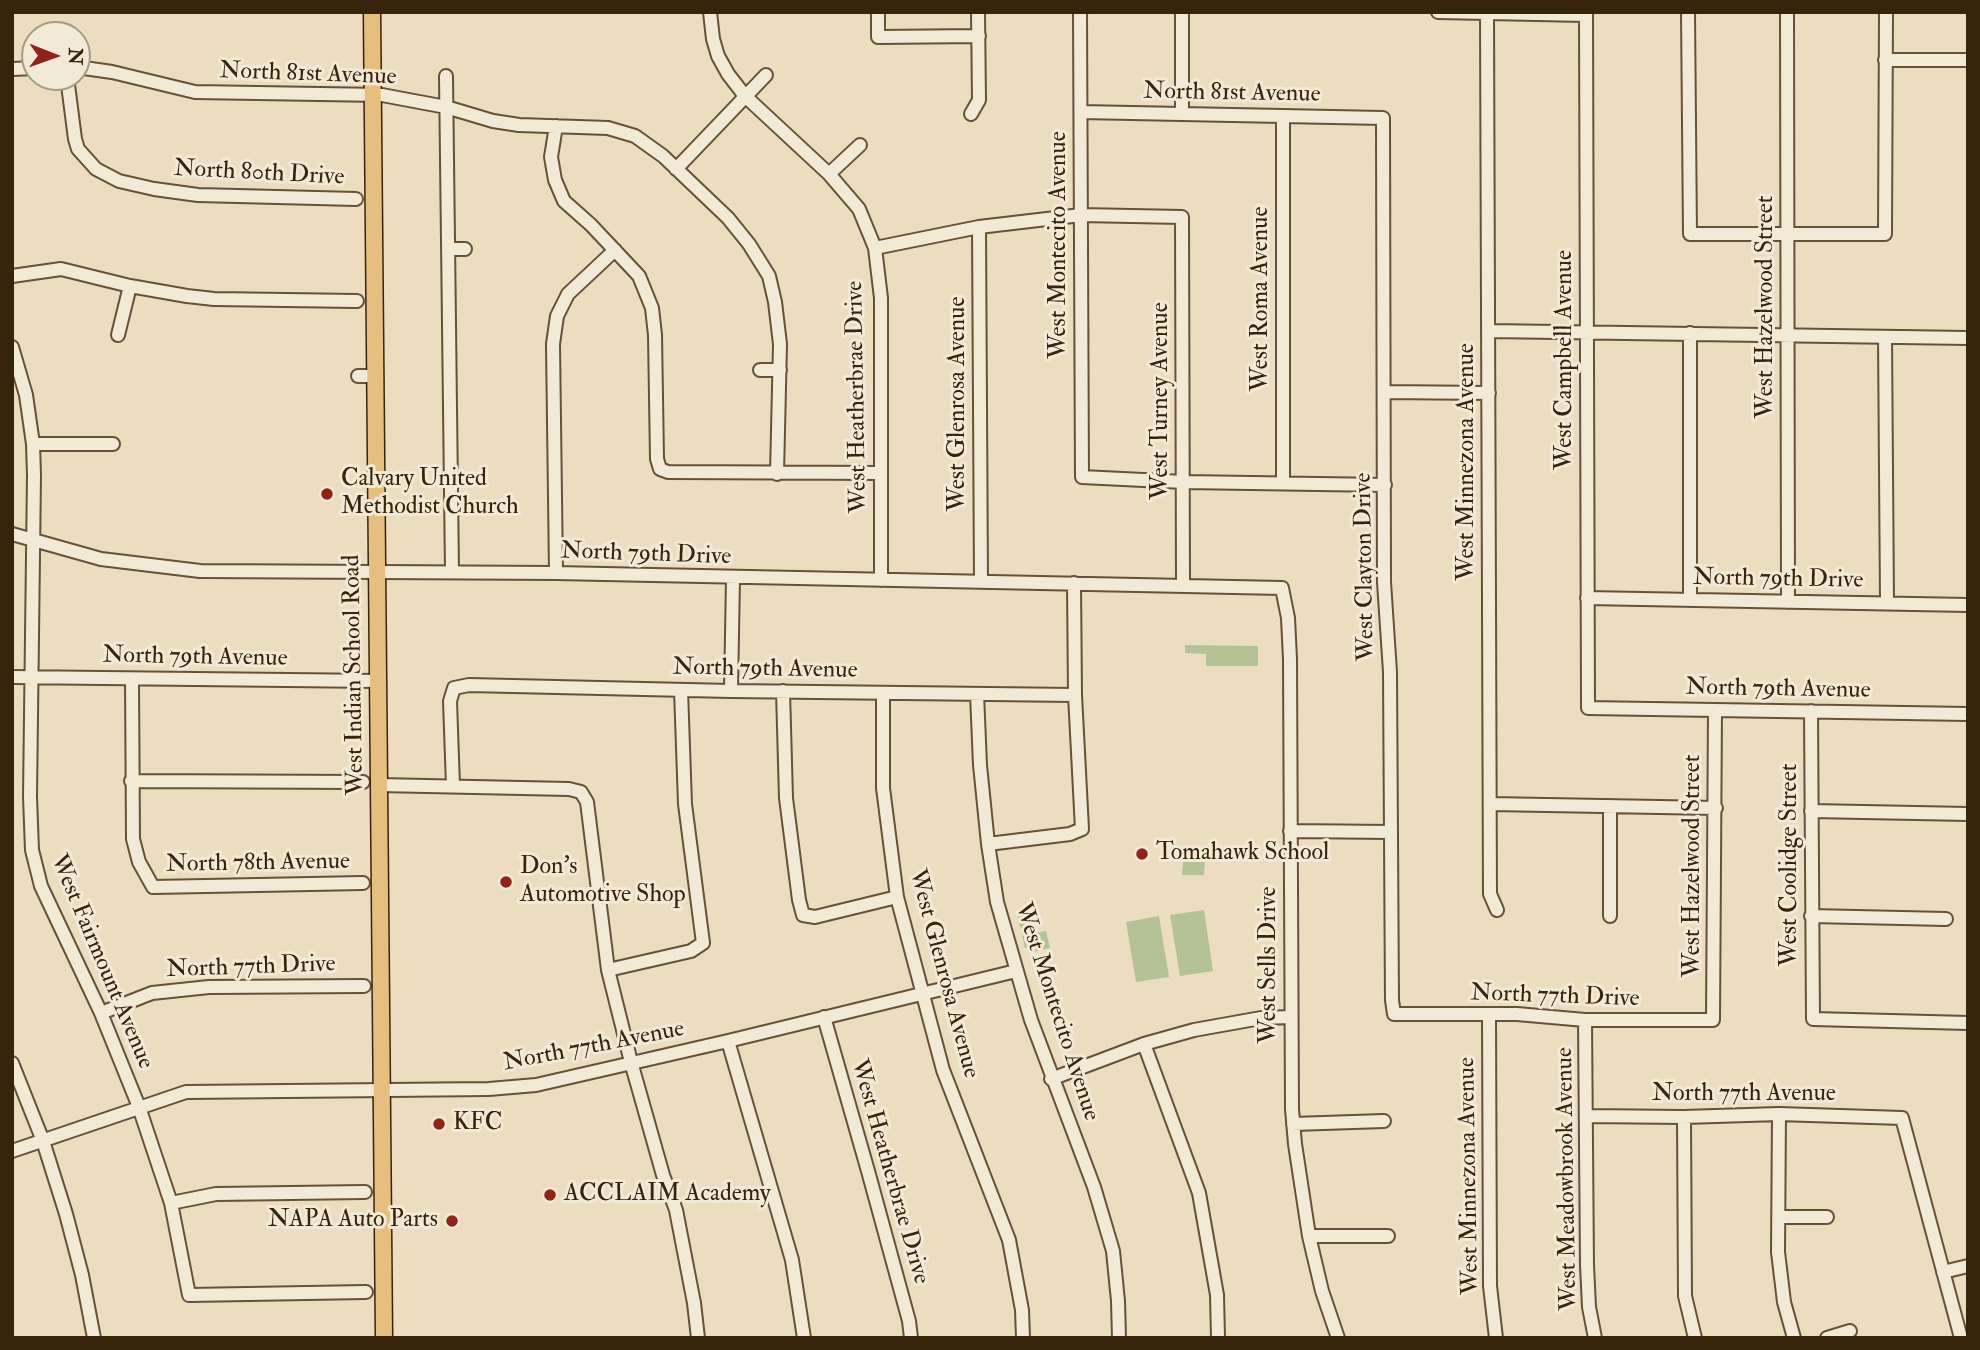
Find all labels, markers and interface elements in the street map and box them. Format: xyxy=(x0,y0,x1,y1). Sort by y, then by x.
north arrow xyxy=(21,21,91,91)
text: N xyxy=(63,48,87,65)
street label: North 81st Avenue xyxy=(219,58,397,92)
street label: North 81st Avenue xyxy=(1143,78,1321,110)
street label: West Montecito Avenue xyxy=(1046,131,1074,359)
street label: North 80th Drive xyxy=(173,155,345,193)
street label: West Hazelwood Street xyxy=(1753,196,1781,418)
street label: West Roma Avenue xyxy=(1248,207,1276,391)
street label: West Campbell Avenue xyxy=(1552,250,1580,470)
street label: West Heatherbrae Drive xyxy=(842,280,874,514)
street label: West Glenrosa Avenue xyxy=(945,296,973,512)
street label: West Turney Avenue xyxy=(1148,302,1176,500)
street label: West Minnezona Avenue xyxy=(1454,343,1482,581)
place label: Calvary United Methodist Church xyxy=(341,466,519,522)
street label: West Clayton Drive xyxy=(1350,472,1382,662)
marker: Calvary United Methodist Church xyxy=(319,486,335,502)
street label: North 79th Drive xyxy=(560,538,732,572)
street label: West Indian School Road xyxy=(339,554,371,796)
street label: North 79th Drive xyxy=(1693,564,1863,596)
street label: North 79th Avenue xyxy=(102,642,288,674)
street label: North 79th Avenue xyxy=(672,654,858,686)
street label: North 79th Avenue xyxy=(1685,674,1871,706)
street label: West Hazelwood Street xyxy=(1680,755,1708,977)
street label: West Coolidge Street xyxy=(1777,764,1805,966)
place label: Tomahawk School xyxy=(1156,840,1329,868)
marker: Tomahawk School xyxy=(1134,846,1150,862)
street label: North 78th Avenue xyxy=(166,848,350,880)
street label: West Fairmount Avenue xyxy=(43,851,159,1073)
place label: Don's Automotive Shop xyxy=(520,854,686,910)
street label: West Glenrosa Avenue xyxy=(901,866,985,1082)
marker: Don's Automotive Shop xyxy=(498,874,514,890)
street label: West Sells Drive xyxy=(1256,886,1284,1044)
street label: West Montecito Avenue xyxy=(1007,899,1105,1125)
street label: North 77th Drive xyxy=(166,951,336,985)
street label: North 77th Drive xyxy=(1470,980,1640,1014)
street label: North 77th Avenue xyxy=(501,1015,687,1079)
street label: West Meadowbrook Avenue xyxy=(1551,1047,1585,1311)
street label: West Heatherbrae Drive xyxy=(843,1056,935,1288)
street label: West Minnezona Avenue xyxy=(1454,1057,1486,1295)
street label: North 77th Avenue xyxy=(1652,1081,1836,1109)
place label: KFC xyxy=(453,1110,502,1138)
marker: KFC xyxy=(431,1116,447,1132)
place label: ACCLAIM Academy xyxy=(564,1181,771,1209)
marker: ACCLAIM Academy xyxy=(542,1187,558,1203)
place label: NAPA Auto Parts xyxy=(268,1207,438,1235)
marker: NAPA Auto Parts xyxy=(444,1213,460,1229)

